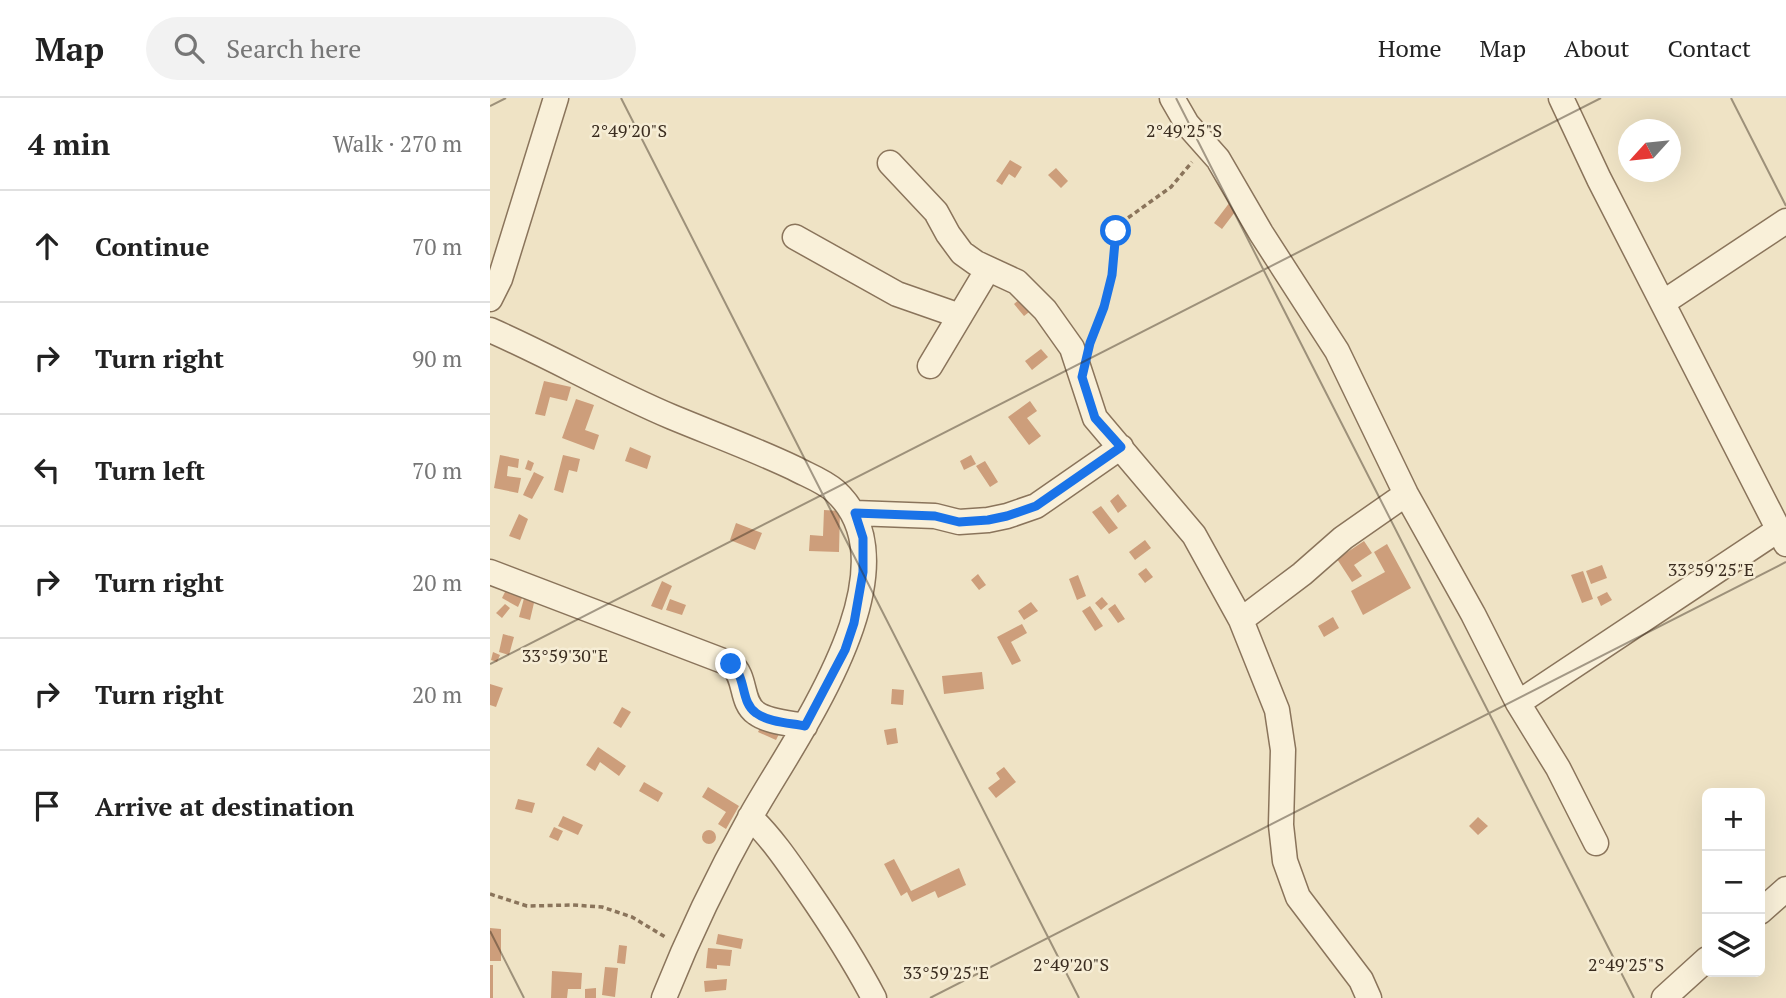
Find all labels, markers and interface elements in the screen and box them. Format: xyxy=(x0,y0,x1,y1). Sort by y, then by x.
search box xyxy=(146,17,636,80)
text: Map xyxy=(35,27,104,70)
icon: search xyxy=(170,29,208,67)
text: Search here xyxy=(226,31,361,65)
text: Home xyxy=(1378,32,1442,64)
text: Map xyxy=(1480,32,1526,64)
text: About xyxy=(1564,32,1630,64)
text: Contact xyxy=(1668,32,1751,64)
text: 2°49'20"S xyxy=(591,118,667,142)
text: 2°49'25"S xyxy=(1146,118,1222,142)
north arrow xyxy=(1618,119,1681,182)
text: 4 min xyxy=(28,124,110,164)
text: Walk · 270 m xyxy=(333,128,462,159)
route start xyxy=(1100,215,1131,246)
icon: ahead xyxy=(28,227,66,265)
text: Continue xyxy=(95,229,209,263)
text: 70 m xyxy=(412,231,462,262)
icon: right xyxy=(28,339,66,377)
text: Turn right xyxy=(95,341,224,375)
text: 90 m xyxy=(412,343,462,374)
icon: left xyxy=(28,451,66,489)
text: Turn left xyxy=(95,453,205,487)
text: 70 m xyxy=(412,455,462,486)
text: 33°59'25"E xyxy=(1668,557,1754,581)
icon: right xyxy=(28,563,66,601)
text: Turn right xyxy=(95,565,224,599)
text: 20 m xyxy=(412,567,462,598)
text: 33°59'30"E xyxy=(522,643,608,667)
route end xyxy=(715,648,746,679)
icon: right xyxy=(28,675,66,713)
text: Turn right xyxy=(95,677,224,711)
text: 20 m xyxy=(412,679,462,710)
icon: arrive xyxy=(28,787,66,825)
map controls xyxy=(1702,788,1765,977)
button: + xyxy=(1702,788,1765,851)
text: Arrive at destination xyxy=(95,789,354,823)
button: − xyxy=(1702,851,1765,914)
button: layers xyxy=(1702,914,1765,977)
text: 2°49'20"S xyxy=(1033,952,1109,976)
text: 2°49'25"S xyxy=(1588,952,1664,976)
text: 33°59'25"E xyxy=(903,960,989,984)

